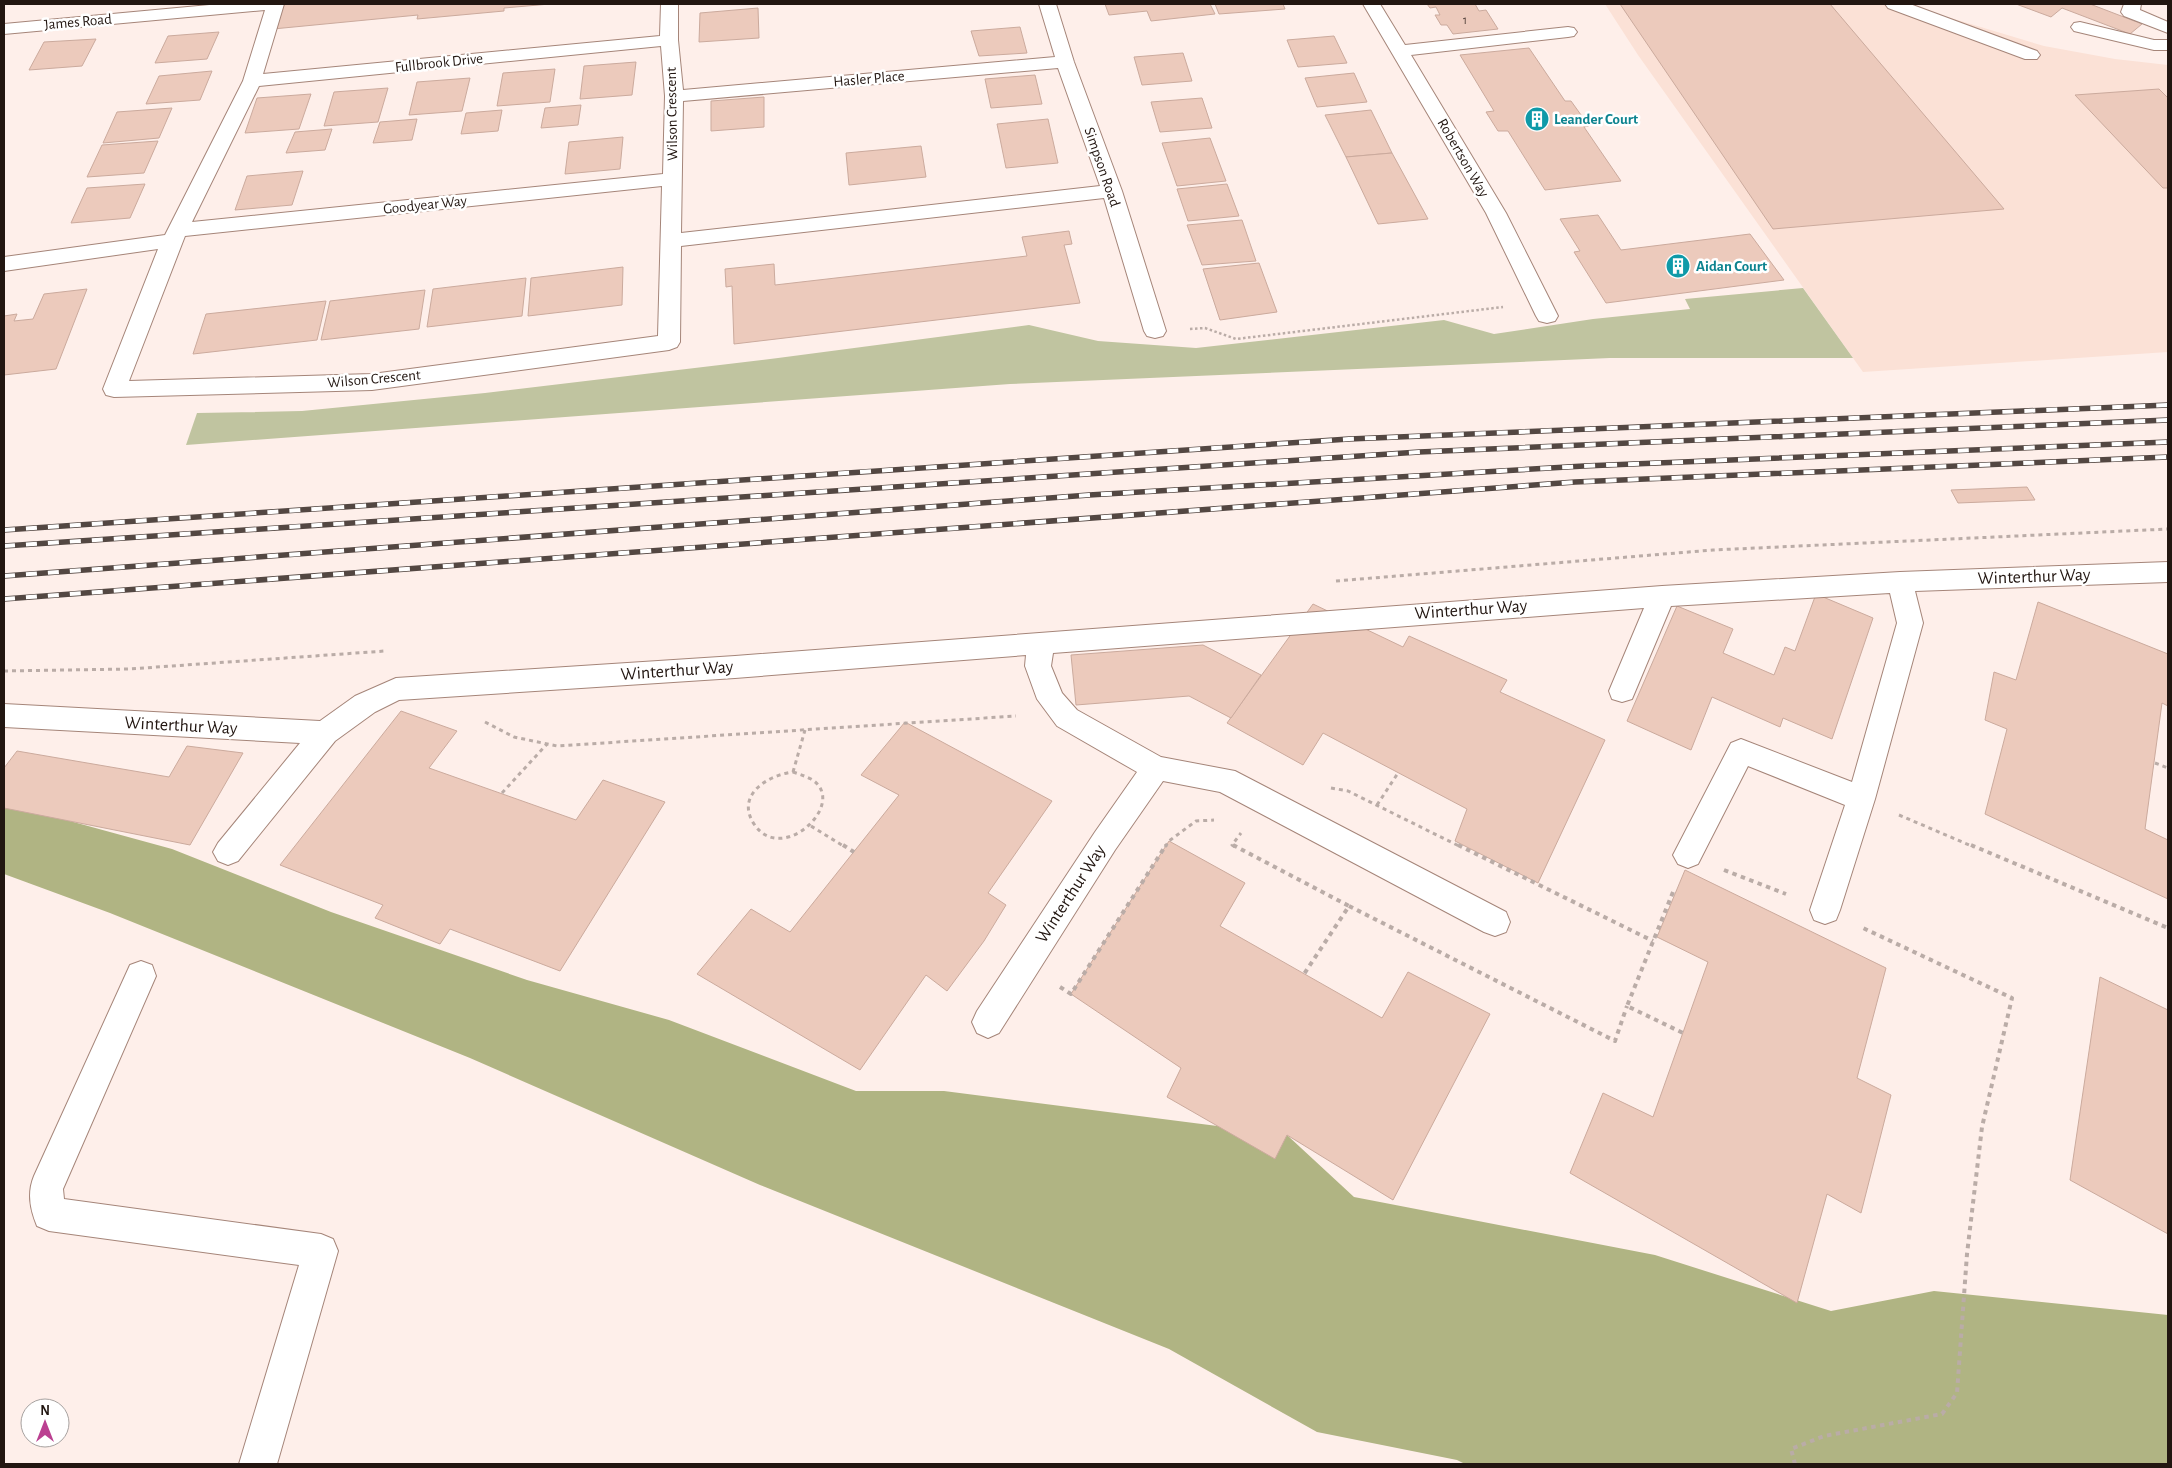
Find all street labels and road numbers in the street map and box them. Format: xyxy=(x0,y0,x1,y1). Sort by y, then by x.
street label: James Road xyxy=(44,12,113,32)
street label: Fullbrook Drive xyxy=(394,51,484,75)
street label: Wilson Crescent xyxy=(664,67,680,161)
street label: Hasler Place xyxy=(833,68,905,90)
street label: Robertson Way xyxy=(1434,116,1492,200)
street label: Simpson Road xyxy=(1081,125,1123,209)
street label: Goodyear Way xyxy=(382,193,468,217)
street label: Wilson Crescent xyxy=(327,367,422,391)
street label: Winterthur Way xyxy=(1977,566,2091,588)
street label: Winterthur Way xyxy=(1414,597,1528,623)
street label: Winterthur Way xyxy=(620,658,734,684)
street label: Winterthur Way xyxy=(124,714,238,738)
street label: Winterthur Way xyxy=(1033,841,1110,946)

